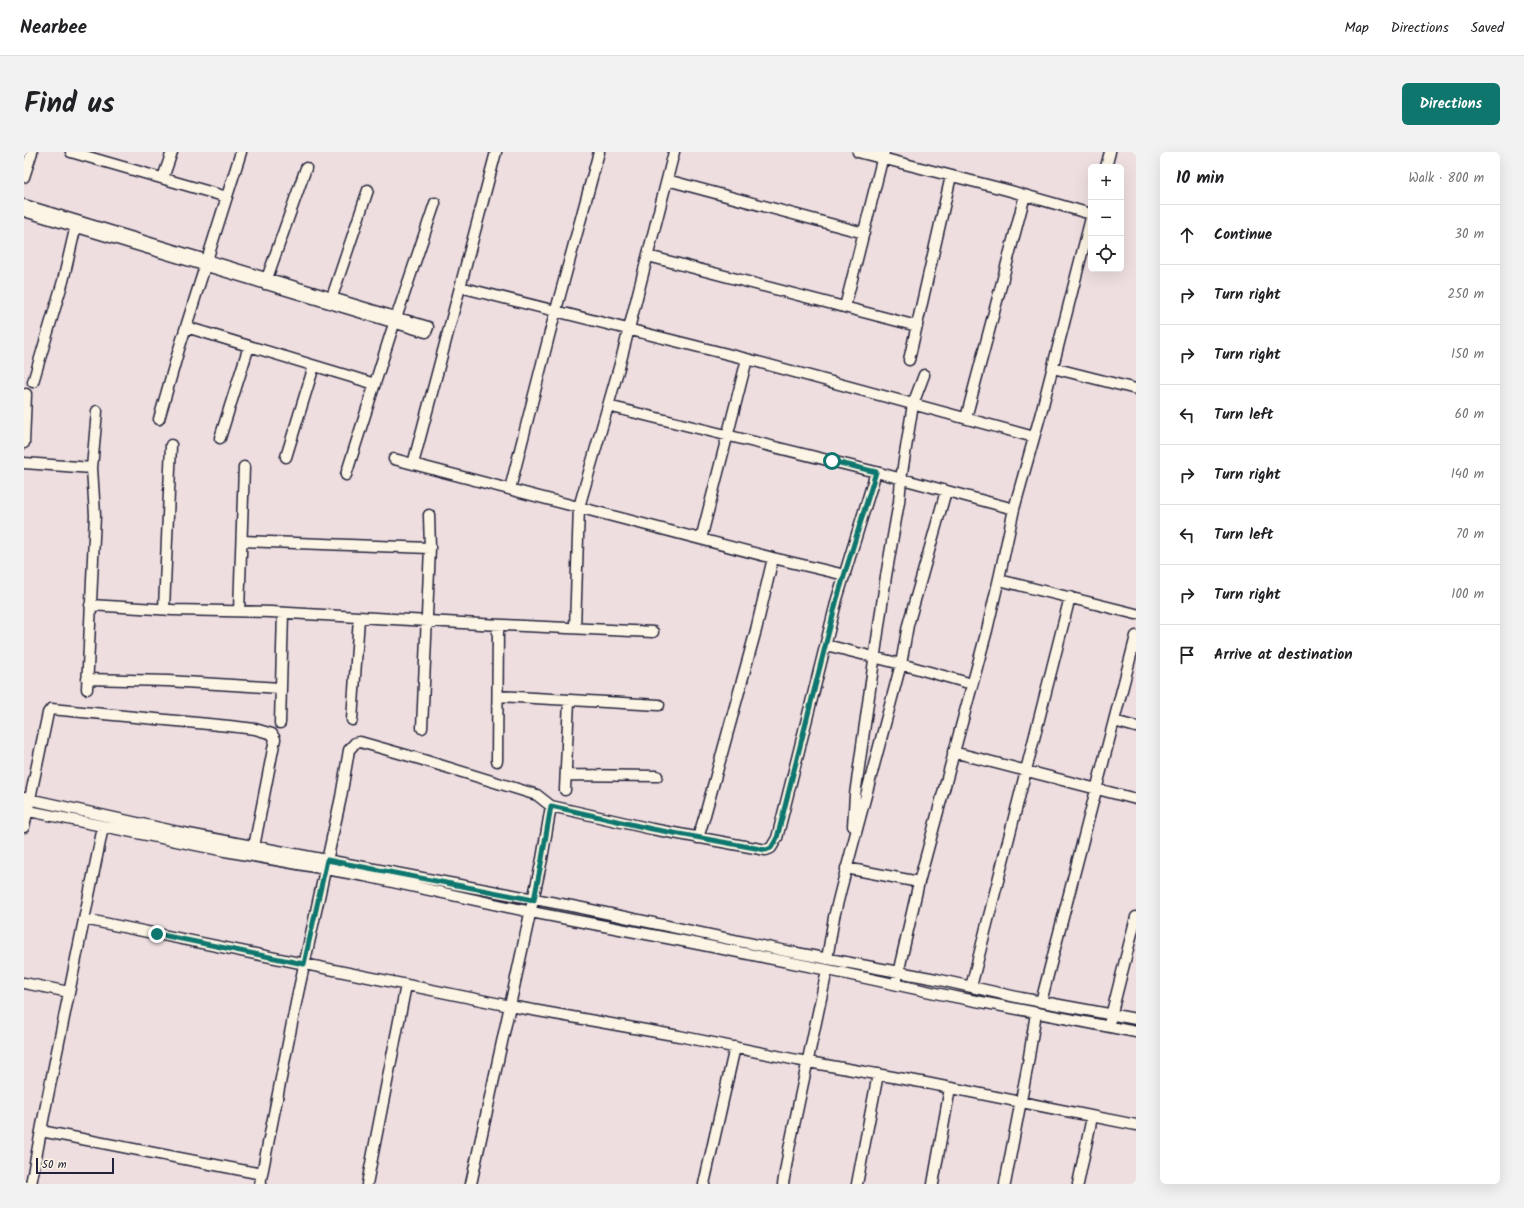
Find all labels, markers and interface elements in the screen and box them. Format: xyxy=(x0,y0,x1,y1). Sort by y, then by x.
text: Nearbee xyxy=(20,13,87,43)
text: Map xyxy=(1344,17,1369,39)
text: Directions xyxy=(1391,17,1449,39)
text: Saved xyxy=(1471,17,1504,39)
text: Find us xyxy=(24,82,115,127)
button: Directions xyxy=(1402,83,1500,125)
map controls xyxy=(1088,164,1124,272)
button: + xyxy=(1088,164,1124,200)
text: 10 min xyxy=(1176,165,1224,192)
text: Walk · 800 m xyxy=(1409,168,1484,189)
button: − xyxy=(1088,200,1124,236)
text: Continue xyxy=(1214,223,1272,247)
icon: ahead xyxy=(1176,224,1198,246)
text: 30 m xyxy=(1455,224,1484,245)
button: locate xyxy=(1088,236,1124,272)
text: Turn right xyxy=(1214,283,1281,307)
icon: right xyxy=(1176,284,1198,306)
text: 250 m xyxy=(1447,284,1484,305)
text: Turn right xyxy=(1214,343,1281,367)
icon: right xyxy=(1176,344,1198,366)
text: 150 m xyxy=(1451,344,1484,365)
text: Turn left xyxy=(1214,403,1274,427)
icon: left xyxy=(1176,404,1198,426)
text: 60 m xyxy=(1455,404,1484,425)
route start xyxy=(823,452,841,470)
text: Turn right xyxy=(1214,463,1281,487)
icon: right xyxy=(1176,464,1198,486)
text: 140 m xyxy=(1451,464,1484,485)
text: Turn left xyxy=(1214,523,1274,547)
icon: left xyxy=(1176,524,1198,546)
text: 70 m xyxy=(1456,524,1484,545)
text: Turn right xyxy=(1214,583,1281,607)
icon: right xyxy=(1176,584,1198,606)
text: 100 m xyxy=(1451,584,1484,605)
text: Arrive at destination xyxy=(1214,643,1353,667)
icon: arrive xyxy=(1176,644,1198,666)
route end xyxy=(148,925,166,943)
scale bar xyxy=(36,1156,114,1175)
text: 50 m xyxy=(42,1156,67,1174)

